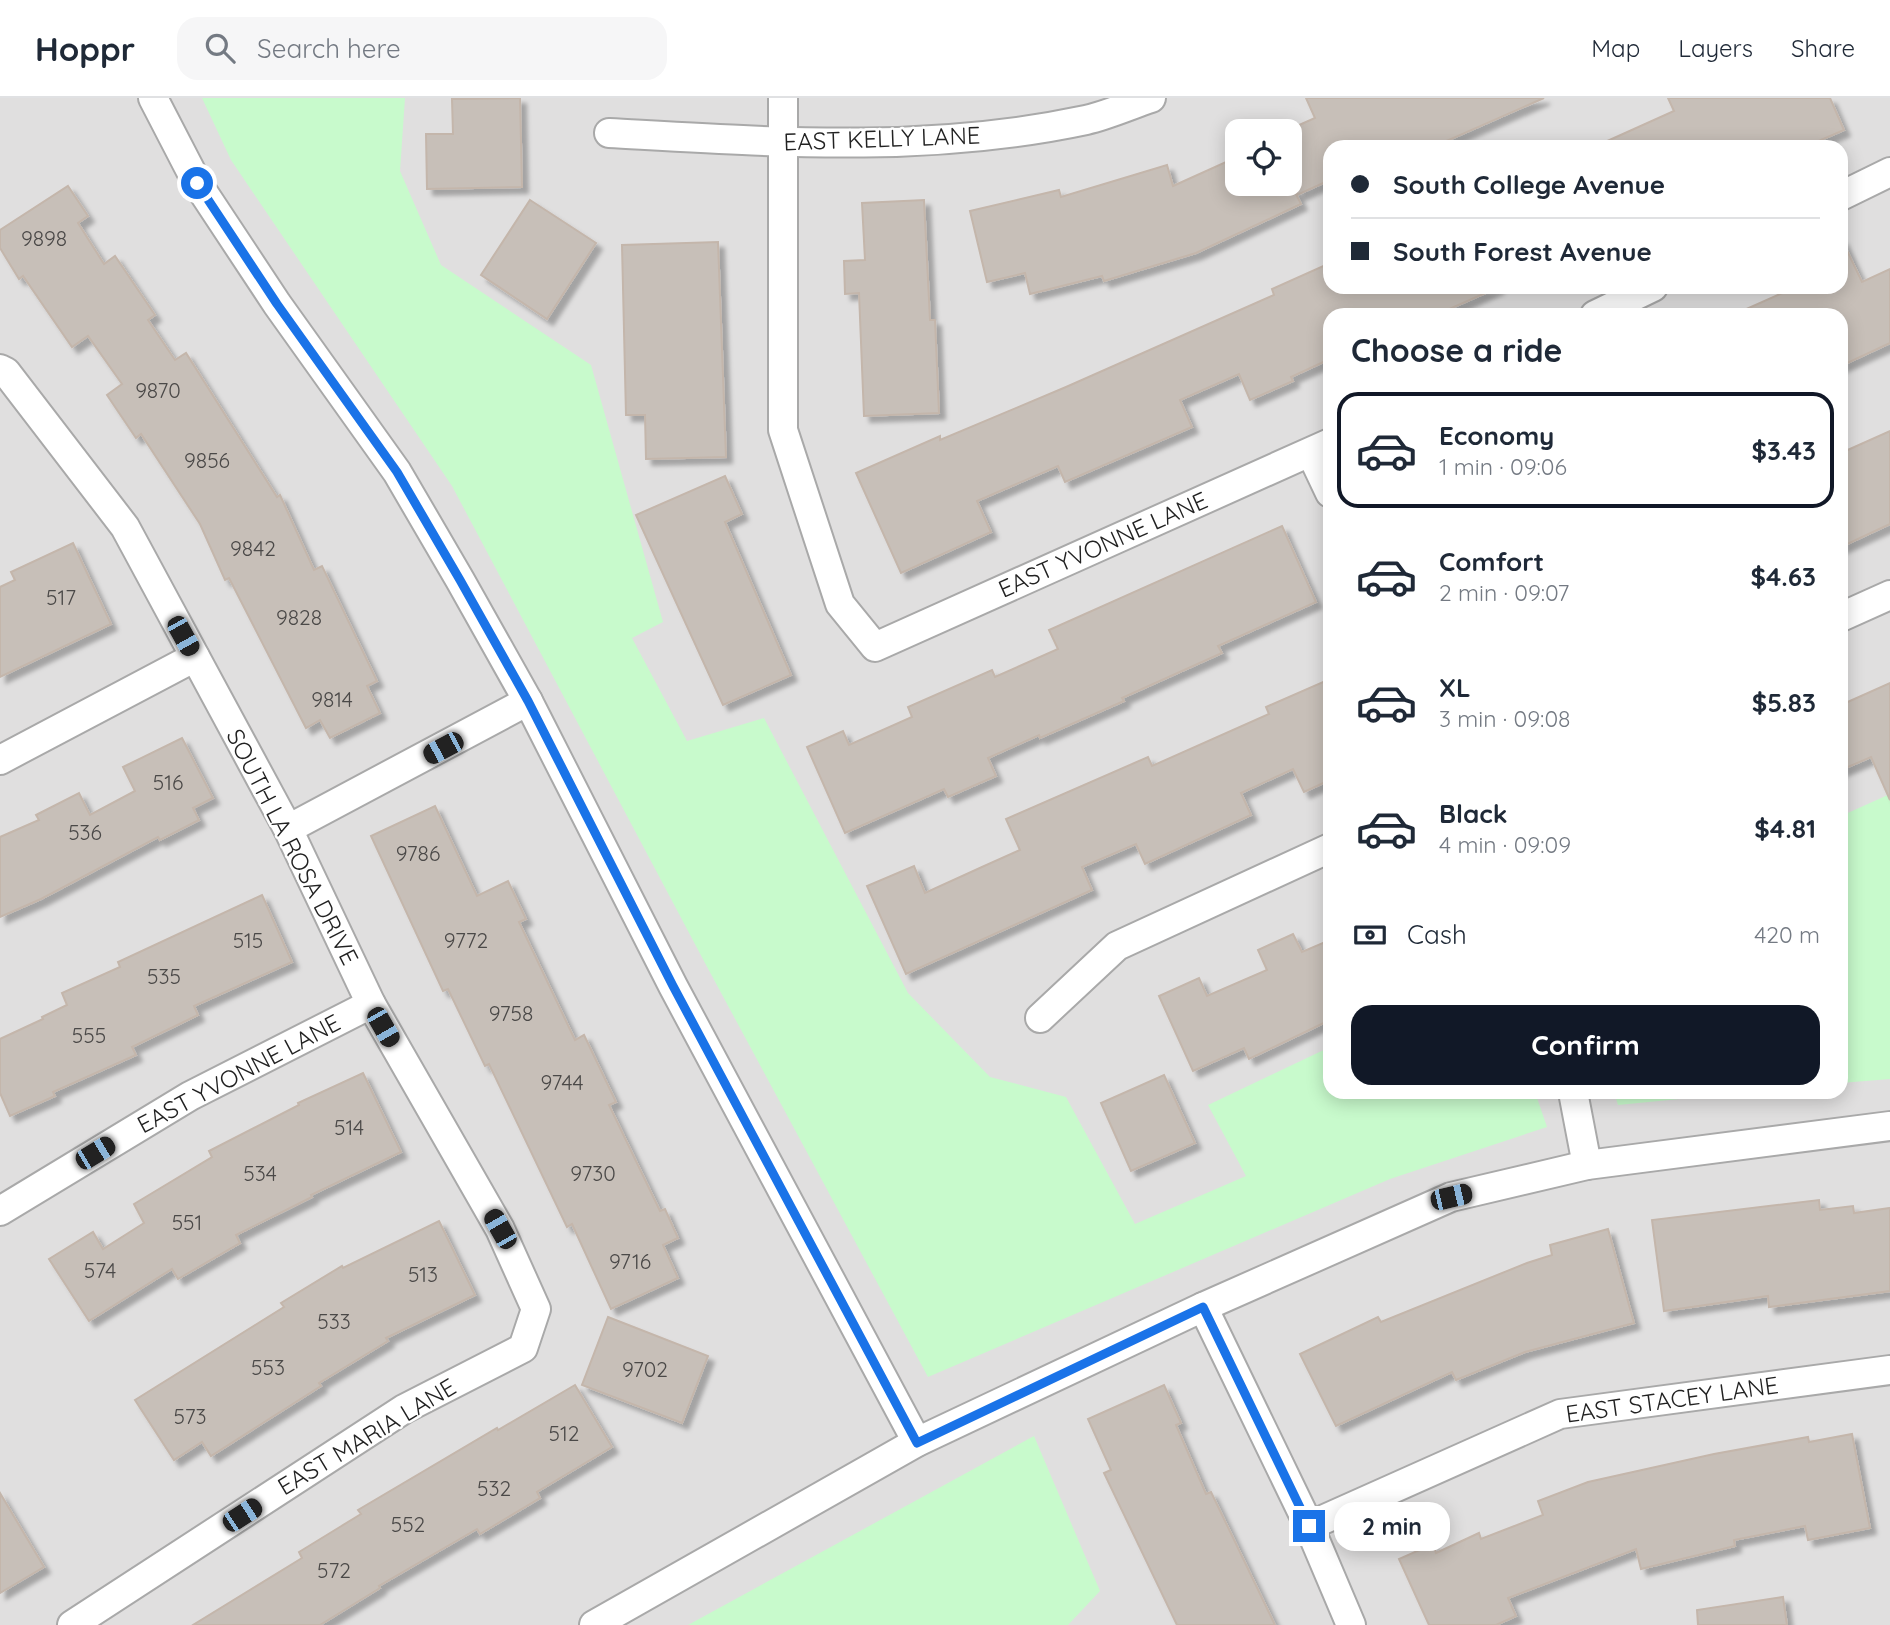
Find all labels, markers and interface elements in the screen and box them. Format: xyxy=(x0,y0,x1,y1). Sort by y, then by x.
search box xyxy=(177,17,667,80)
text: Hoppr xyxy=(35,28,135,69)
icon: search xyxy=(201,29,239,67)
text: Search here xyxy=(257,32,401,65)
text: Map xyxy=(1591,33,1640,63)
text: Layers xyxy=(1678,33,1753,63)
text: Share xyxy=(1791,33,1855,63)
map controls xyxy=(1225,119,1302,196)
button: locate xyxy=(1225,119,1302,196)
street label: EAST KELLY LANE xyxy=(783,120,981,156)
route start xyxy=(181,167,213,199)
text: South College Avenue xyxy=(1393,168,1665,201)
house number: 9898 xyxy=(21,225,67,251)
text: South Forest Avenue xyxy=(1393,235,1652,268)
text: Choose a ride xyxy=(1351,330,1563,370)
house number: 9870 xyxy=(135,377,181,403)
icon: car xyxy=(1355,419,1418,482)
text: Economy xyxy=(1439,419,1554,452)
text: $3.43 xyxy=(1752,434,1816,467)
house number: 9856 xyxy=(184,447,230,473)
text: 1 min · 09:06 xyxy=(1439,452,1567,481)
street label: EAST YVONNE LANE xyxy=(993,484,1212,604)
house number: 9842 xyxy=(230,535,276,561)
icon: car xyxy=(1355,545,1418,608)
text: Comfort xyxy=(1439,545,1544,578)
text: $4.63 xyxy=(1750,560,1816,593)
text: 2 min · 09:07 xyxy=(1439,578,1569,607)
house number: 517 xyxy=(46,584,76,610)
house number: 9828 xyxy=(276,604,322,630)
car xyxy=(164,613,203,659)
icon: car xyxy=(1355,671,1418,734)
text: XL xyxy=(1439,671,1471,704)
house number: 9814 xyxy=(311,686,353,712)
text: $5.83 xyxy=(1752,686,1816,719)
text: 3 min · 09:08 xyxy=(1439,704,1571,733)
street label: SOUTH LA ROSA DRIVE xyxy=(220,724,365,970)
car xyxy=(420,729,467,767)
house number: 516 xyxy=(153,769,183,795)
icon: car xyxy=(1355,797,1418,860)
text: Black xyxy=(1439,797,1508,830)
text: $4.81 xyxy=(1754,812,1816,845)
house number: 536 xyxy=(68,819,102,845)
text: 4 min · 09:09 xyxy=(1439,830,1571,859)
house number: 9786 xyxy=(396,840,440,866)
icon: cash xyxy=(1351,916,1389,954)
text: Cash xyxy=(1407,918,1467,951)
text: 420 m xyxy=(1754,920,1820,949)
house number: 515 xyxy=(233,927,263,953)
house number: 9772 xyxy=(444,927,488,953)
house number: 535 xyxy=(147,963,181,989)
house number: 9758 xyxy=(489,1000,533,1026)
car xyxy=(364,1004,403,1050)
button: Confirm xyxy=(1351,1005,1820,1085)
street label: EAST YVONNE LANE xyxy=(132,1007,345,1139)
house number: 555 xyxy=(72,1022,106,1048)
house number: 9744 xyxy=(540,1069,584,1095)
house number: 514 xyxy=(334,1114,364,1140)
car xyxy=(72,1133,119,1173)
house number: 534 xyxy=(243,1160,277,1186)
house number: 9730 xyxy=(570,1160,616,1186)
car xyxy=(1429,1182,1474,1212)
car xyxy=(481,1206,520,1252)
house number: 551 xyxy=(172,1209,202,1235)
house number: 9716 xyxy=(609,1248,651,1274)
house number: 574 xyxy=(84,1257,116,1283)
house number: 513 xyxy=(408,1261,438,1287)
house number: 533 xyxy=(317,1308,351,1334)
house number: 553 xyxy=(251,1354,285,1380)
house number: 9702 xyxy=(622,1356,668,1382)
street label: EAST STACEY LANE xyxy=(1564,1369,1780,1429)
street label: EAST MARIA LANE xyxy=(272,1371,461,1501)
house number: 573 xyxy=(173,1403,207,1429)
house number: 512 xyxy=(549,1420,579,1446)
house number: 532 xyxy=(477,1475,511,1501)
car xyxy=(219,1495,266,1535)
callout: 2 min xyxy=(1334,1502,1449,1550)
route end xyxy=(1293,1510,1325,1542)
house number: 552 xyxy=(391,1511,425,1537)
text: 2 min xyxy=(1362,1512,1422,1541)
house number: 572 xyxy=(317,1557,351,1583)

